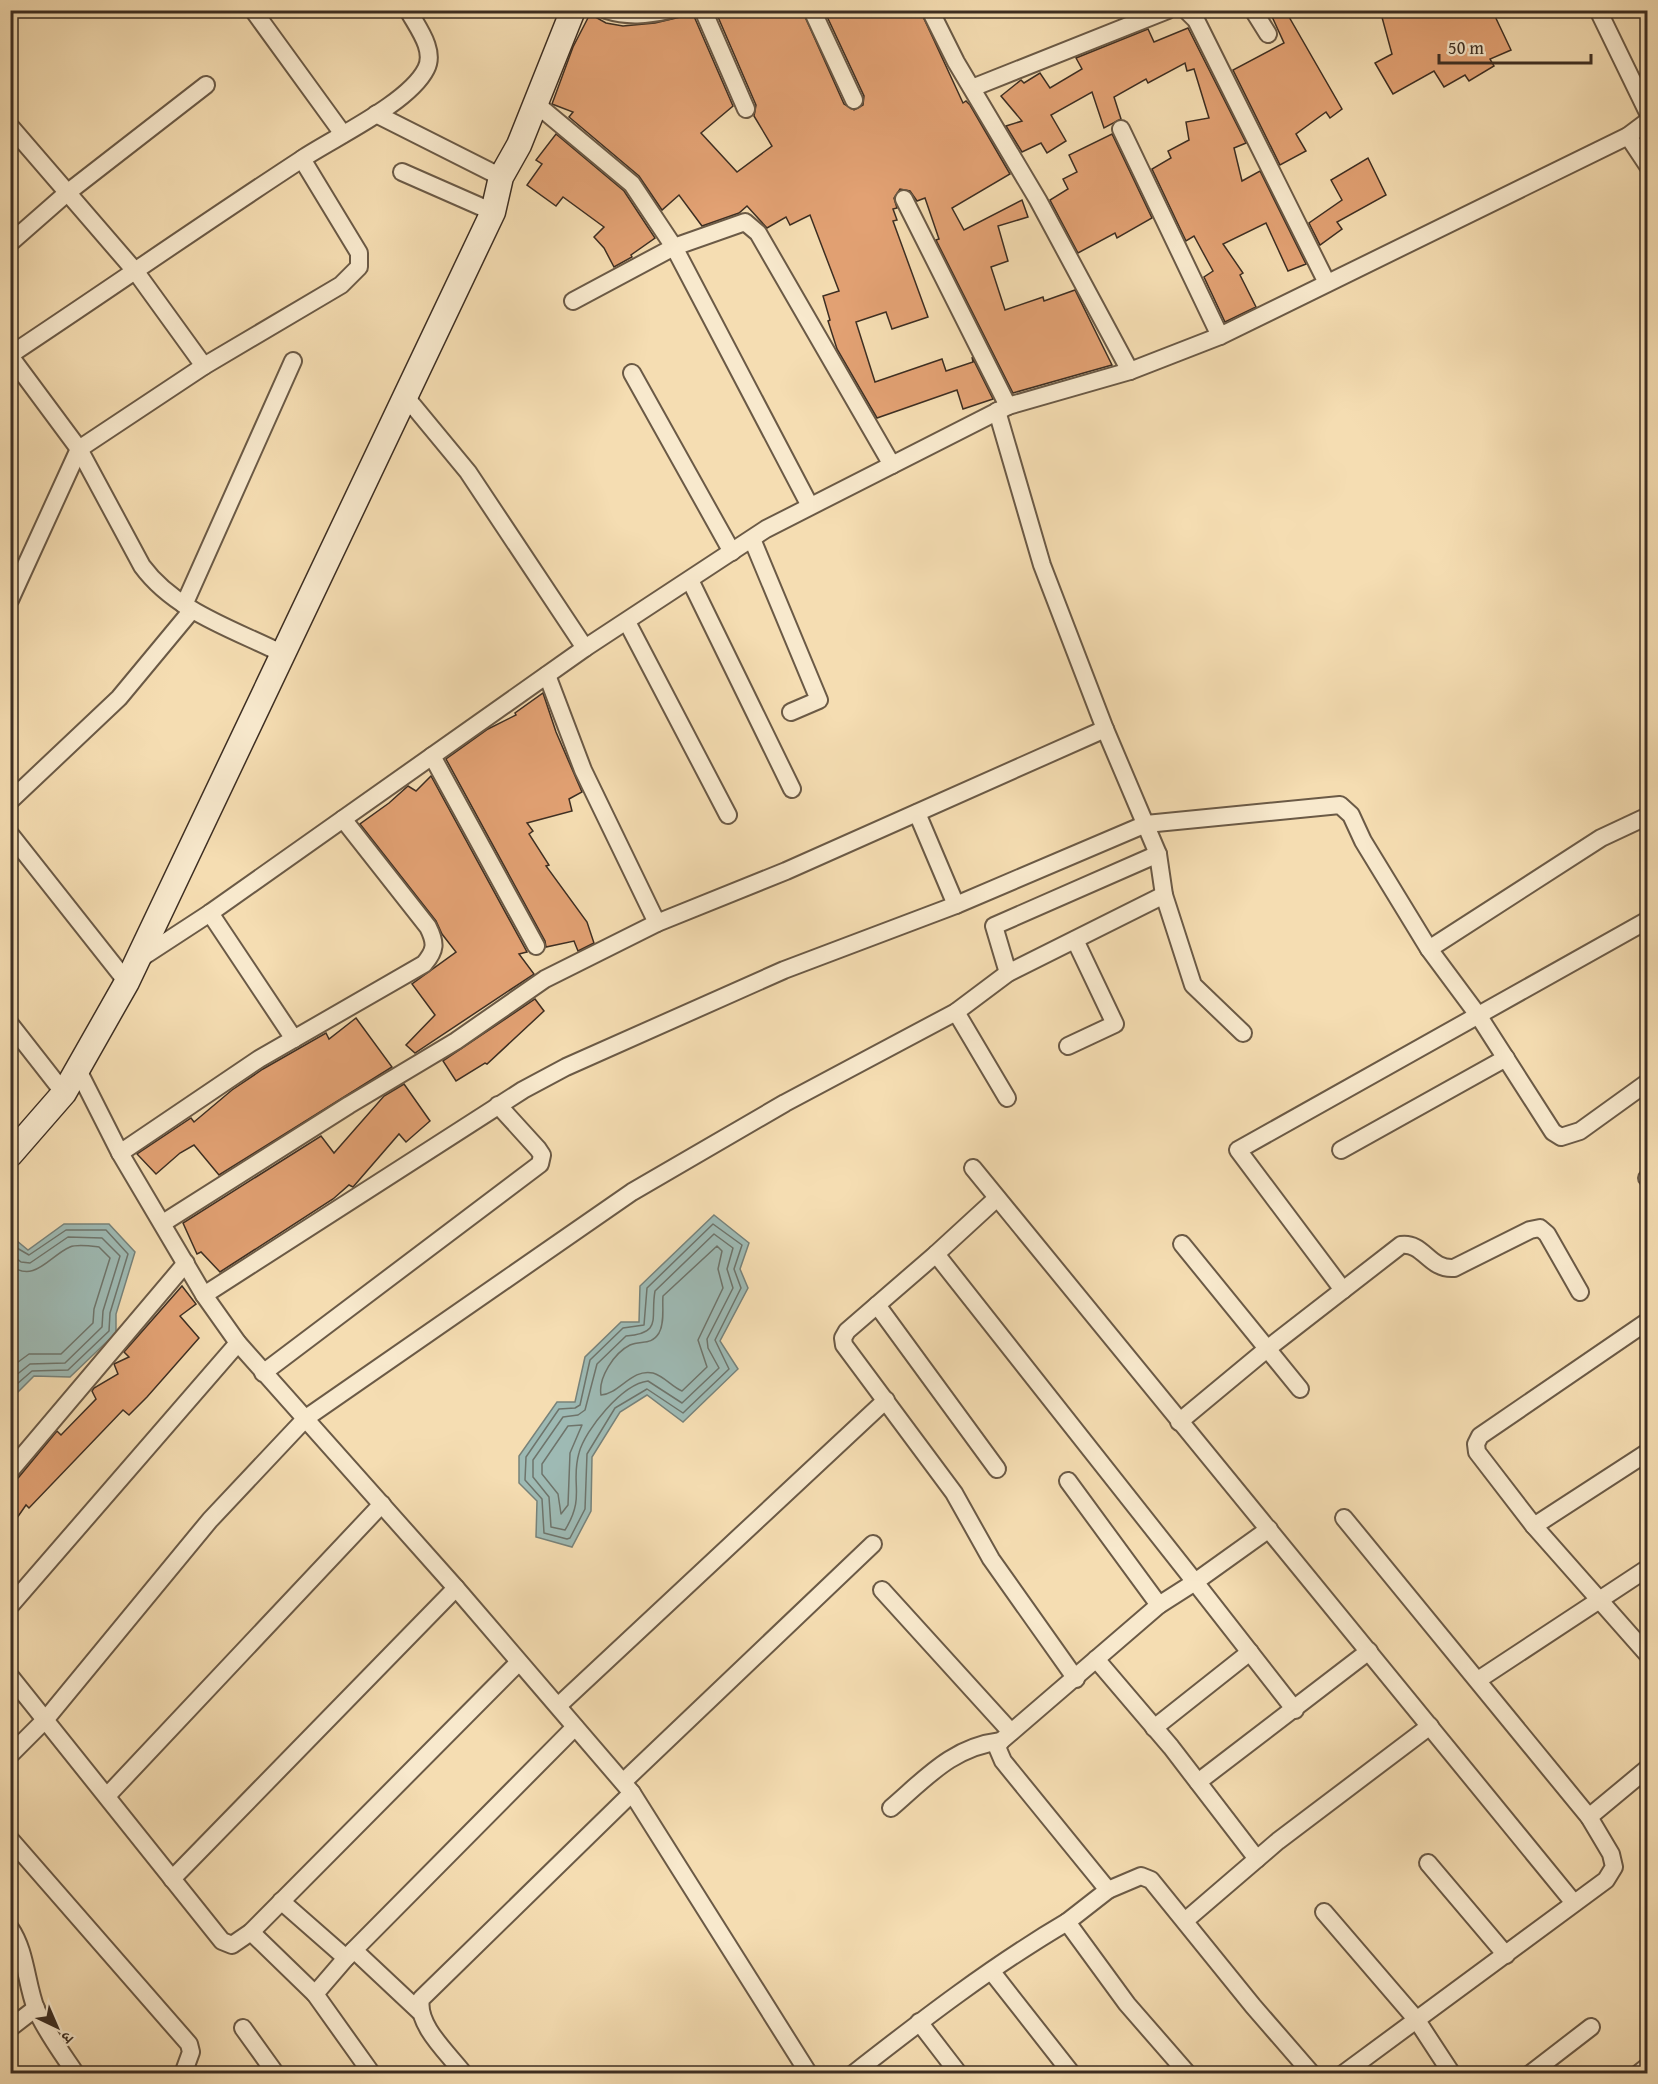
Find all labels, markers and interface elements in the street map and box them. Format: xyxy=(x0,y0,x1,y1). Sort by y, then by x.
scale bar xyxy=(1439,27,1590,65)
text: 50 m xyxy=(1448,34,1484,61)
north arrow xyxy=(27,1997,87,2057)
text: उ xyxy=(55,2026,79,2051)

